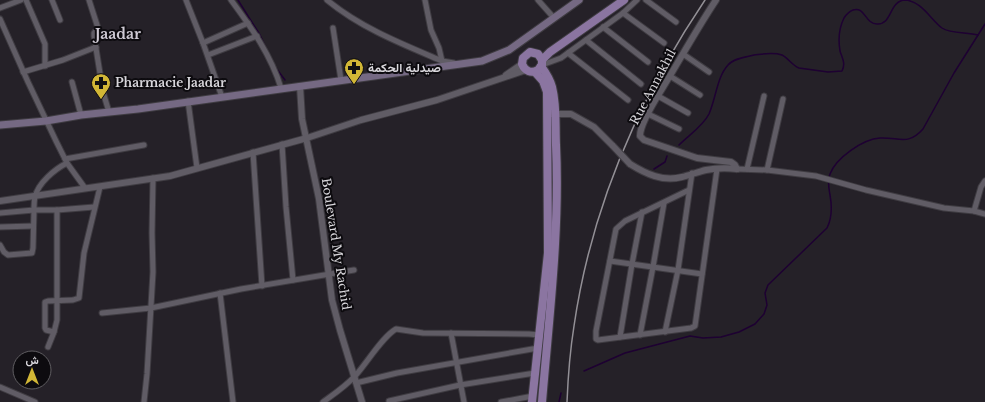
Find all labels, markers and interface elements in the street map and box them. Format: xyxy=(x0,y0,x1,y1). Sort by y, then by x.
district label: Jaadar xyxy=(92,25,141,43)
street label: Rue Annakhil xyxy=(626,46,679,127)
pharmacy icon: صيدلية الحكمة xyxy=(343,57,365,85)
place label: صيدلية الحكمة xyxy=(368,60,441,75)
pharmacy icon: Pharmacie Jaadar xyxy=(90,72,112,100)
place label: Pharmacie Jaadar xyxy=(115,75,226,90)
street label: Boulevard My Rachid xyxy=(319,177,354,311)
north arrow xyxy=(12,350,52,390)
text: ش xyxy=(25,353,39,367)

